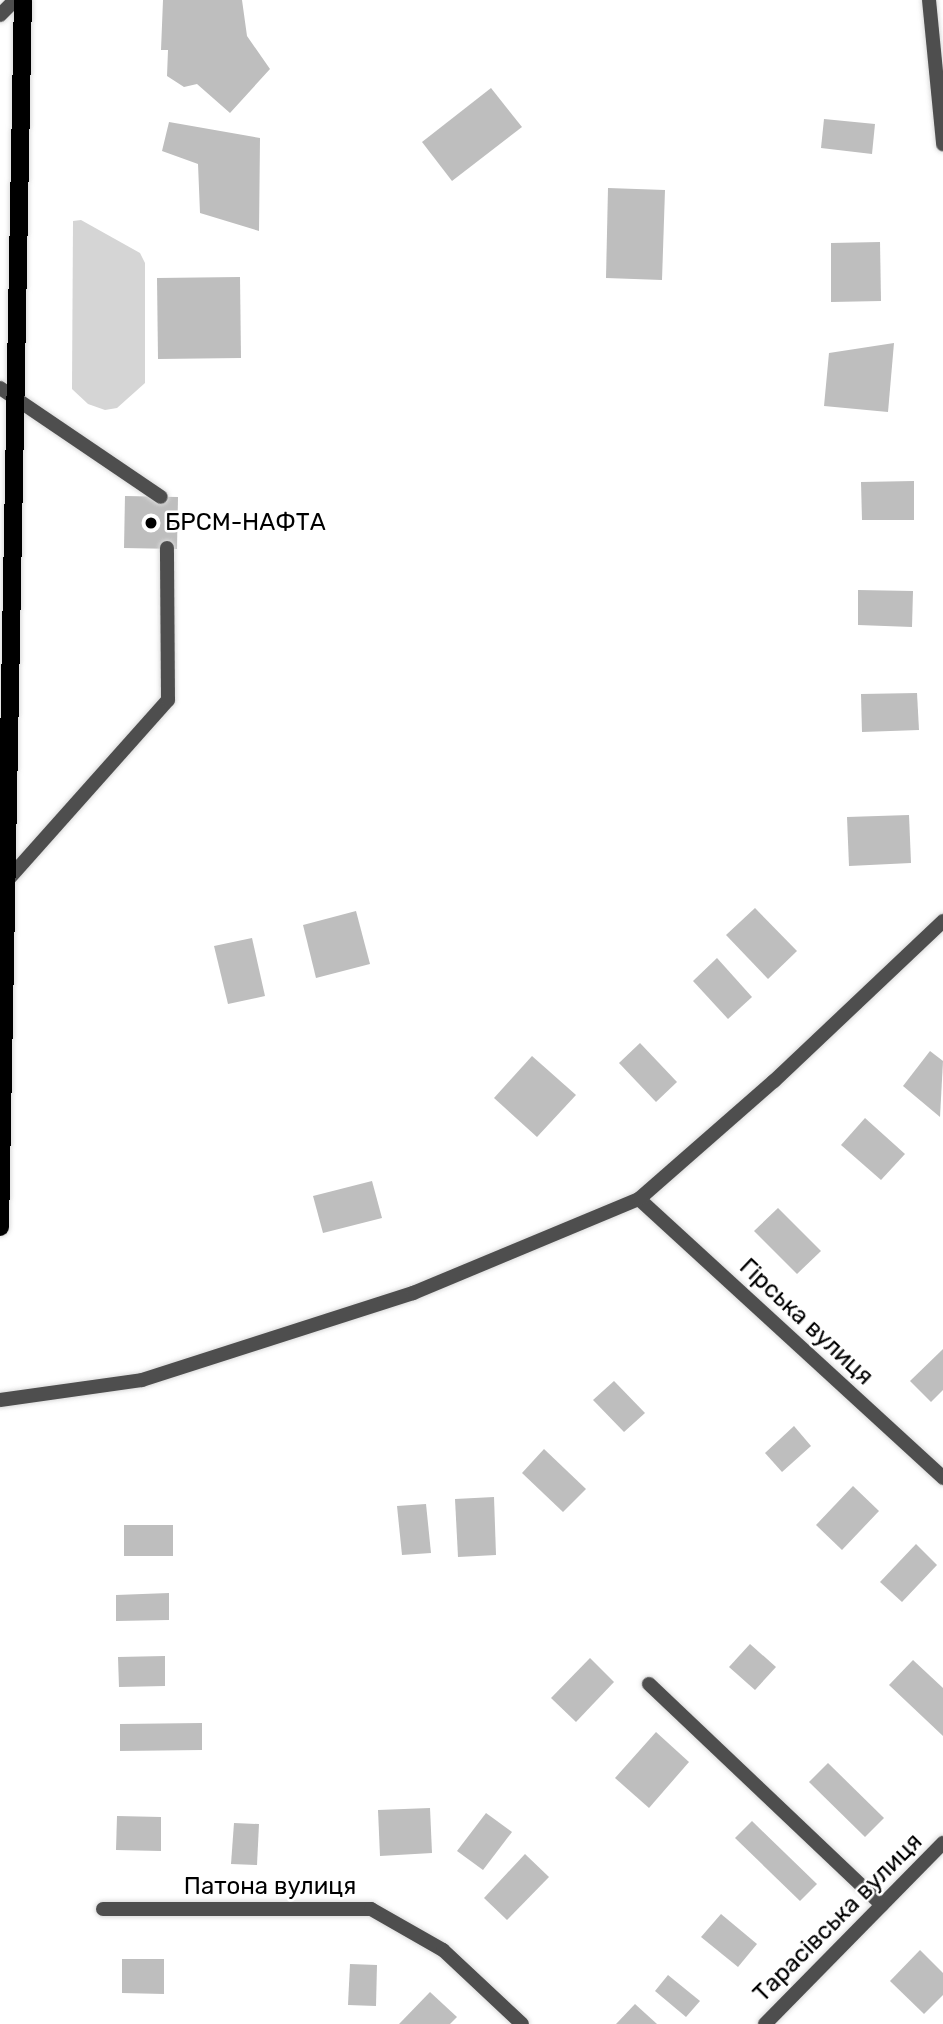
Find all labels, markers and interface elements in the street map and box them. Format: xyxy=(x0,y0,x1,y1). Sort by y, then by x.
place label: БРСМ-НАФТА xyxy=(165,509,326,537)
marker: БРСМ-НАФТА xyxy=(143,515,159,531)
street label: Гірська вулиця xyxy=(733,1253,879,1391)
street label: Тарасівська вулиця xyxy=(748,1828,928,2008)
street label: Патона вулиця xyxy=(184,1873,356,1901)

